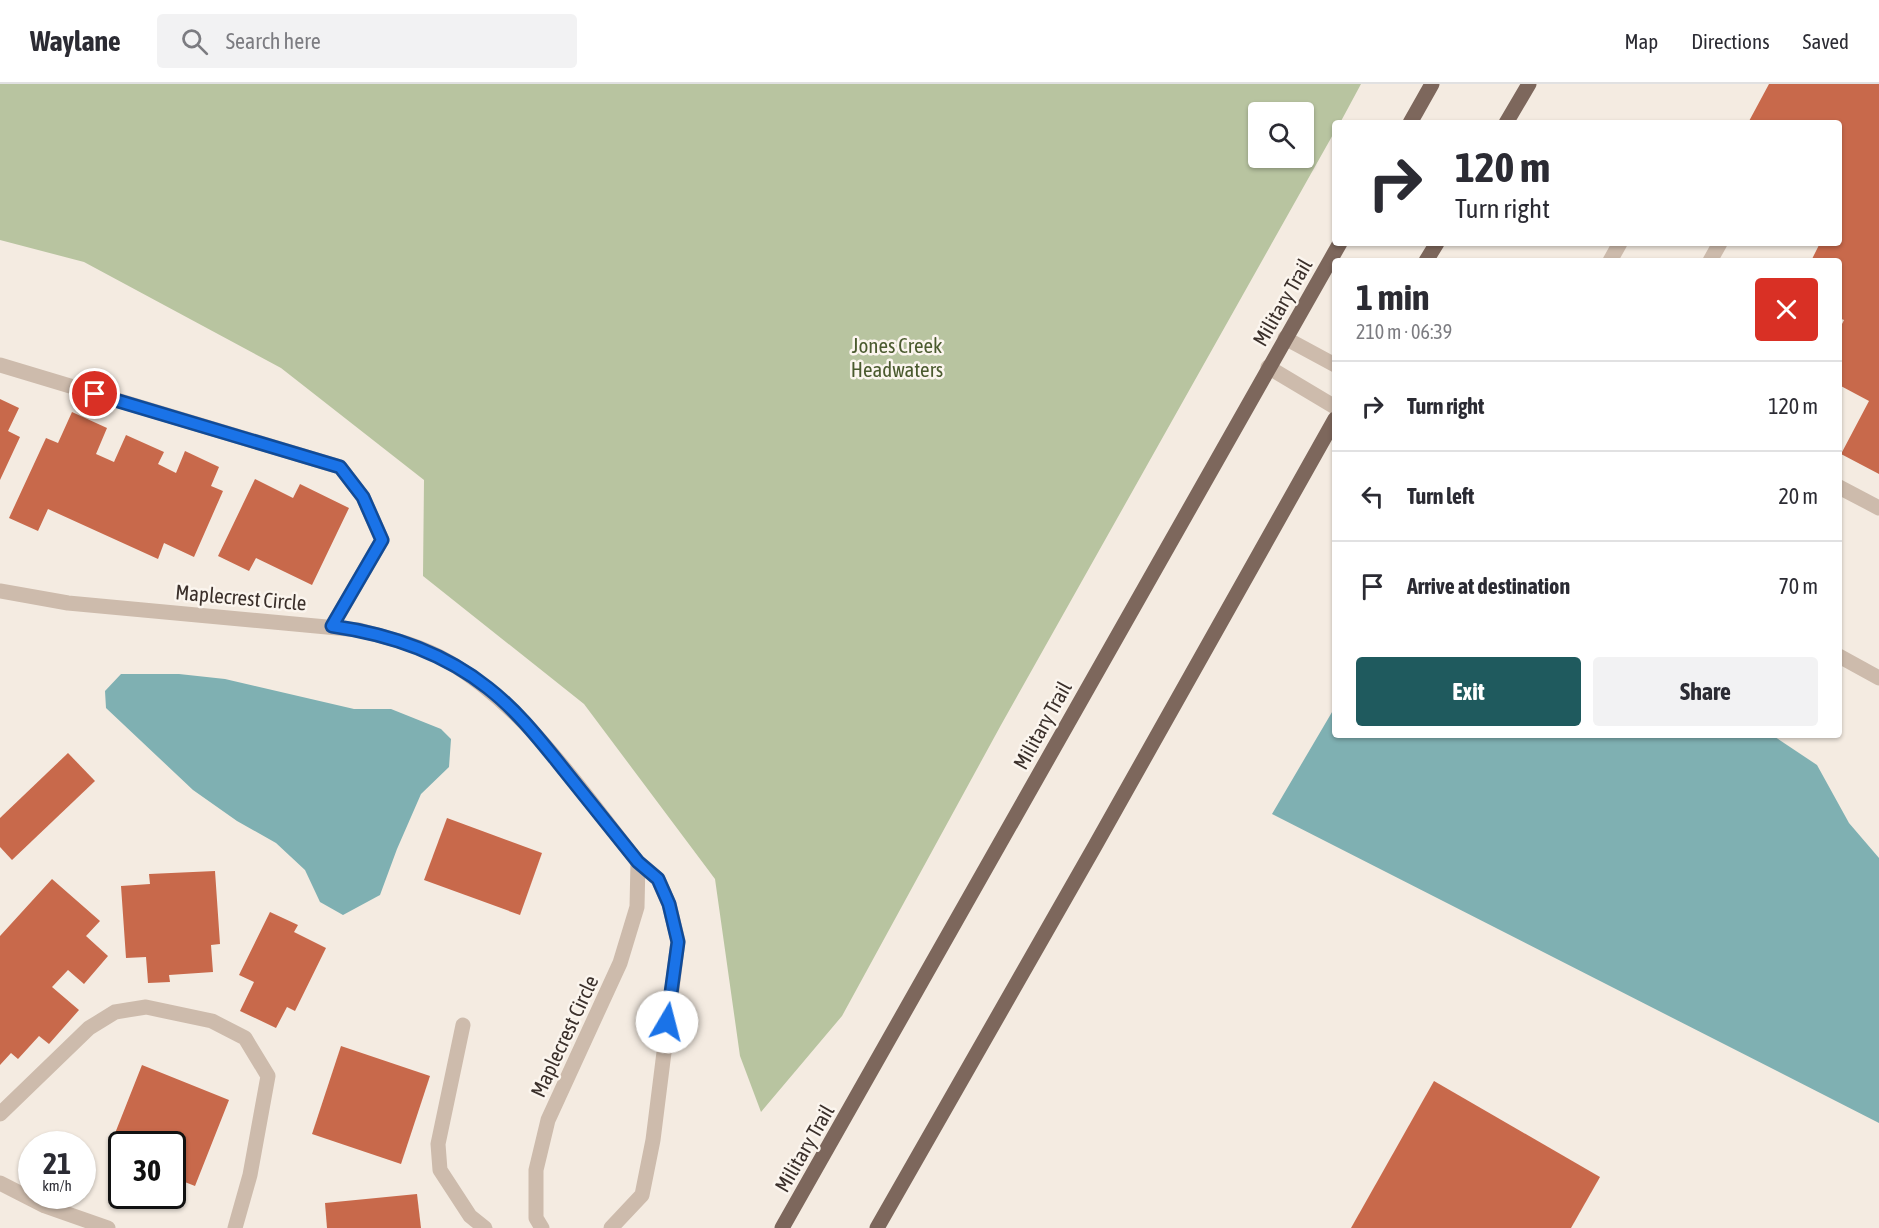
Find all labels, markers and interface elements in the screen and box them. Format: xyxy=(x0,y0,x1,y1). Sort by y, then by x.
search box xyxy=(157,14,577,68)
text: Waylane xyxy=(30,25,121,57)
icon: search xyxy=(178,25,211,58)
text: Search here xyxy=(226,28,321,54)
text: Map xyxy=(1624,29,1658,53)
text: Directions xyxy=(1691,29,1770,53)
text: Saved xyxy=(1803,29,1849,53)
map controls xyxy=(1248,102,1314,168)
button: search xyxy=(1248,102,1314,168)
text: 120 m xyxy=(1455,143,1550,191)
icon: right xyxy=(1356,144,1434,222)
text: Turn right xyxy=(1455,193,1550,224)
street label: Military Trail xyxy=(1247,254,1317,350)
text: 1 min xyxy=(1356,276,1430,318)
button: close xyxy=(1755,278,1818,341)
text: 210 m · 06:39 xyxy=(1356,320,1452,343)
park label: Jones Creek Headwaters xyxy=(851,333,943,381)
pin xyxy=(69,368,120,419)
icon: arrive xyxy=(78,377,111,410)
icon: right xyxy=(1356,390,1389,423)
text: Turn right xyxy=(1407,393,1484,419)
text: 120 m xyxy=(1768,393,1818,419)
icon: left xyxy=(1356,480,1389,513)
text: Turn left xyxy=(1407,483,1474,509)
text: 20 m xyxy=(1778,483,1818,509)
icon: arrive xyxy=(1356,570,1389,603)
text: Arrive at destination xyxy=(1407,573,1570,599)
text: 70 m xyxy=(1778,573,1818,599)
street label: Maplecrest Circle xyxy=(174,579,308,615)
button: Exit xyxy=(1356,657,1581,726)
button: Share xyxy=(1593,657,1818,726)
street label: Military Trail xyxy=(1008,677,1076,773)
street label: Maplecrest Circle xyxy=(525,971,603,1101)
position arrow xyxy=(635,990,699,1054)
street label: Military Trail xyxy=(769,1100,839,1196)
speed limit sign: 30 xyxy=(108,1131,186,1209)
text: 21 xyxy=(43,1146,71,1180)
text: km/h xyxy=(42,1177,72,1194)

